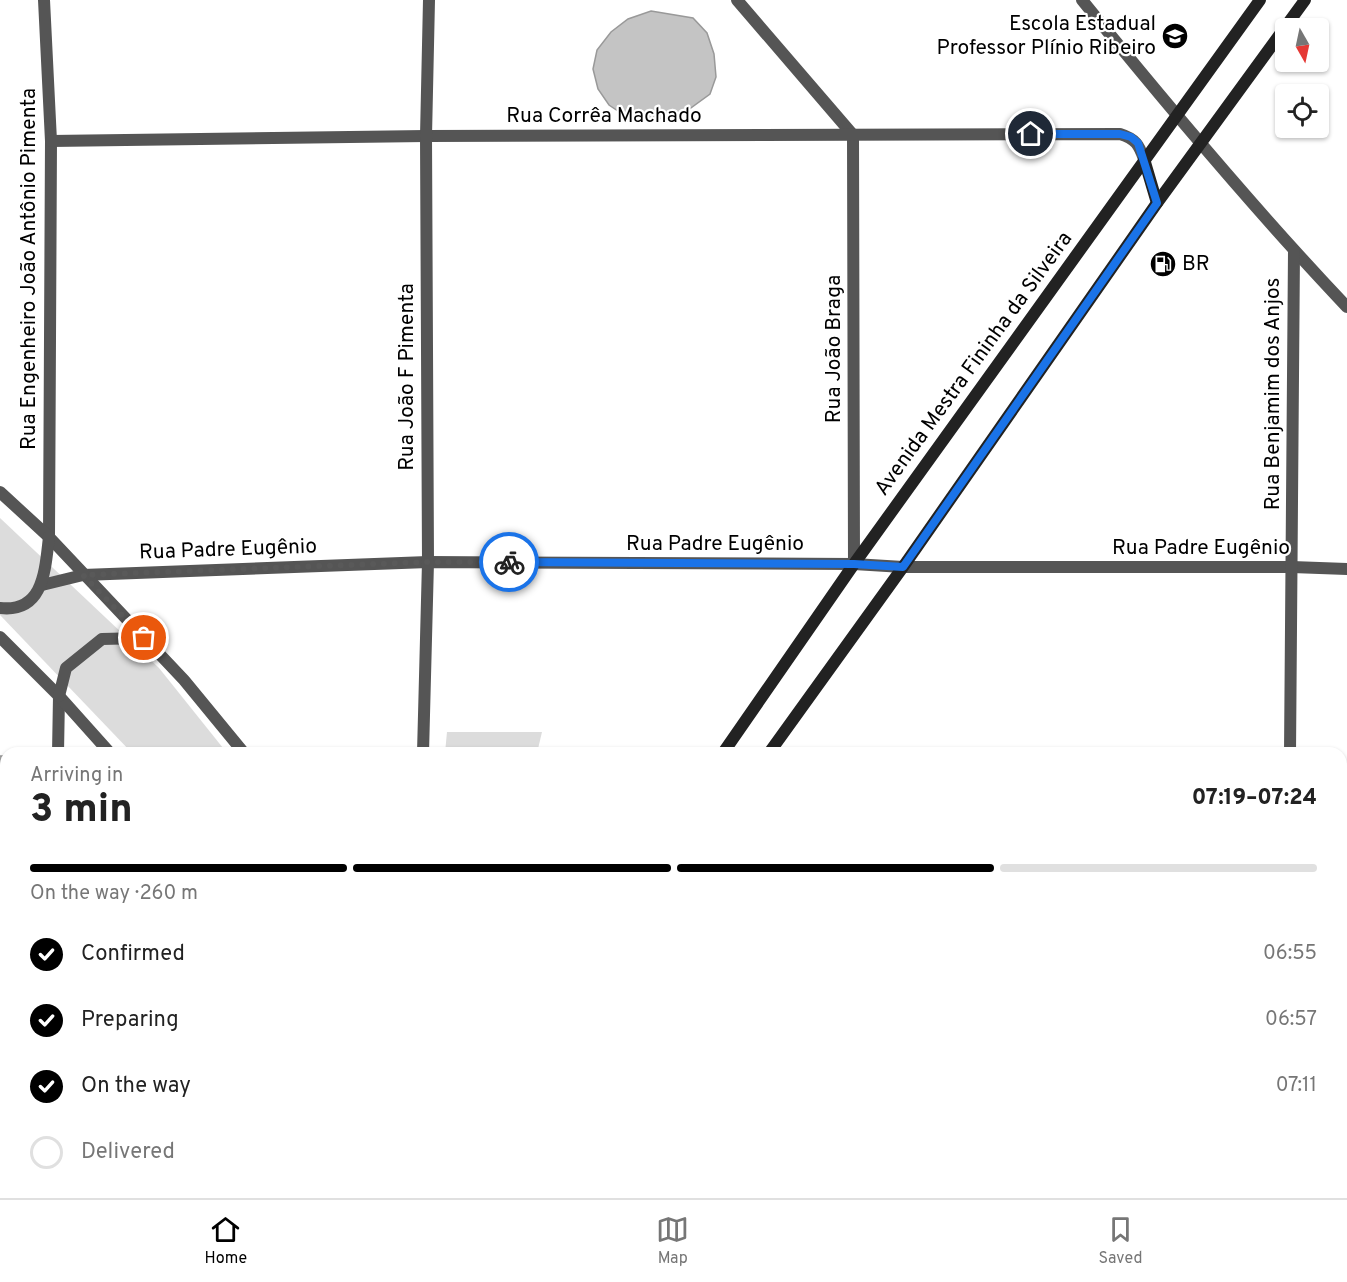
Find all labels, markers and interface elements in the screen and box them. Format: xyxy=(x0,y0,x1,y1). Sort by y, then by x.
place label: Escola Estadual Professor Plínio Ribeiro xyxy=(937,11,1156,62)
north arrow xyxy=(1275,18,1329,72)
map controls xyxy=(1275,18,1329,138)
school or university icon: Escola Estadual Professor Plínio Ribeiro xyxy=(1160,21,1190,51)
button: locate xyxy=(1275,84,1329,138)
street label: Rua Engenheiro João Antônio Pimenta xyxy=(16,88,43,450)
street label: Rua Corrêa Machado xyxy=(506,103,702,130)
pin xyxy=(1005,108,1056,159)
icon: home xyxy=(1014,117,1047,150)
street label: Avenida Mestra Fininha da Silveira xyxy=(869,227,1079,501)
fuel station icon: BR xyxy=(1148,249,1178,279)
place label: BR xyxy=(1182,251,1210,278)
street label: Rua João Braga xyxy=(821,275,848,423)
street label: Rua Benjamim dos Anjos xyxy=(1260,278,1287,510)
street label: Rua João F Pimenta xyxy=(394,283,421,471)
street label: Rua Padre Eugênio xyxy=(626,531,804,558)
courier xyxy=(479,532,539,592)
street label: Rua Padre Eugênio xyxy=(139,533,317,567)
street label: Rua Padre Eugênio xyxy=(1112,535,1290,562)
icon: bike xyxy=(493,546,526,579)
pin xyxy=(118,612,169,663)
icon: bag xyxy=(127,621,160,654)
text: Arriving in xyxy=(30,763,123,789)
text: 07:19–07:24 xyxy=(1192,785,1317,812)
text: 3 min xyxy=(30,787,133,836)
text: On the way · 260 m xyxy=(30,881,198,907)
icon: check xyxy=(30,938,63,971)
text: Confirmed xyxy=(81,941,185,968)
text: 06:55 xyxy=(1263,941,1317,967)
icon: check xyxy=(30,1004,63,1037)
text: Preparing xyxy=(81,1007,179,1034)
text: 06:57 xyxy=(1265,1007,1317,1033)
icon: check xyxy=(30,1070,63,1103)
text: On the way xyxy=(81,1073,191,1100)
text: 07:11 xyxy=(1276,1073,1317,1099)
text: Delivered xyxy=(81,1139,175,1166)
tab: Home xyxy=(205,1213,247,1269)
tab: Map xyxy=(656,1213,689,1269)
tab: Saved xyxy=(1098,1213,1142,1269)

